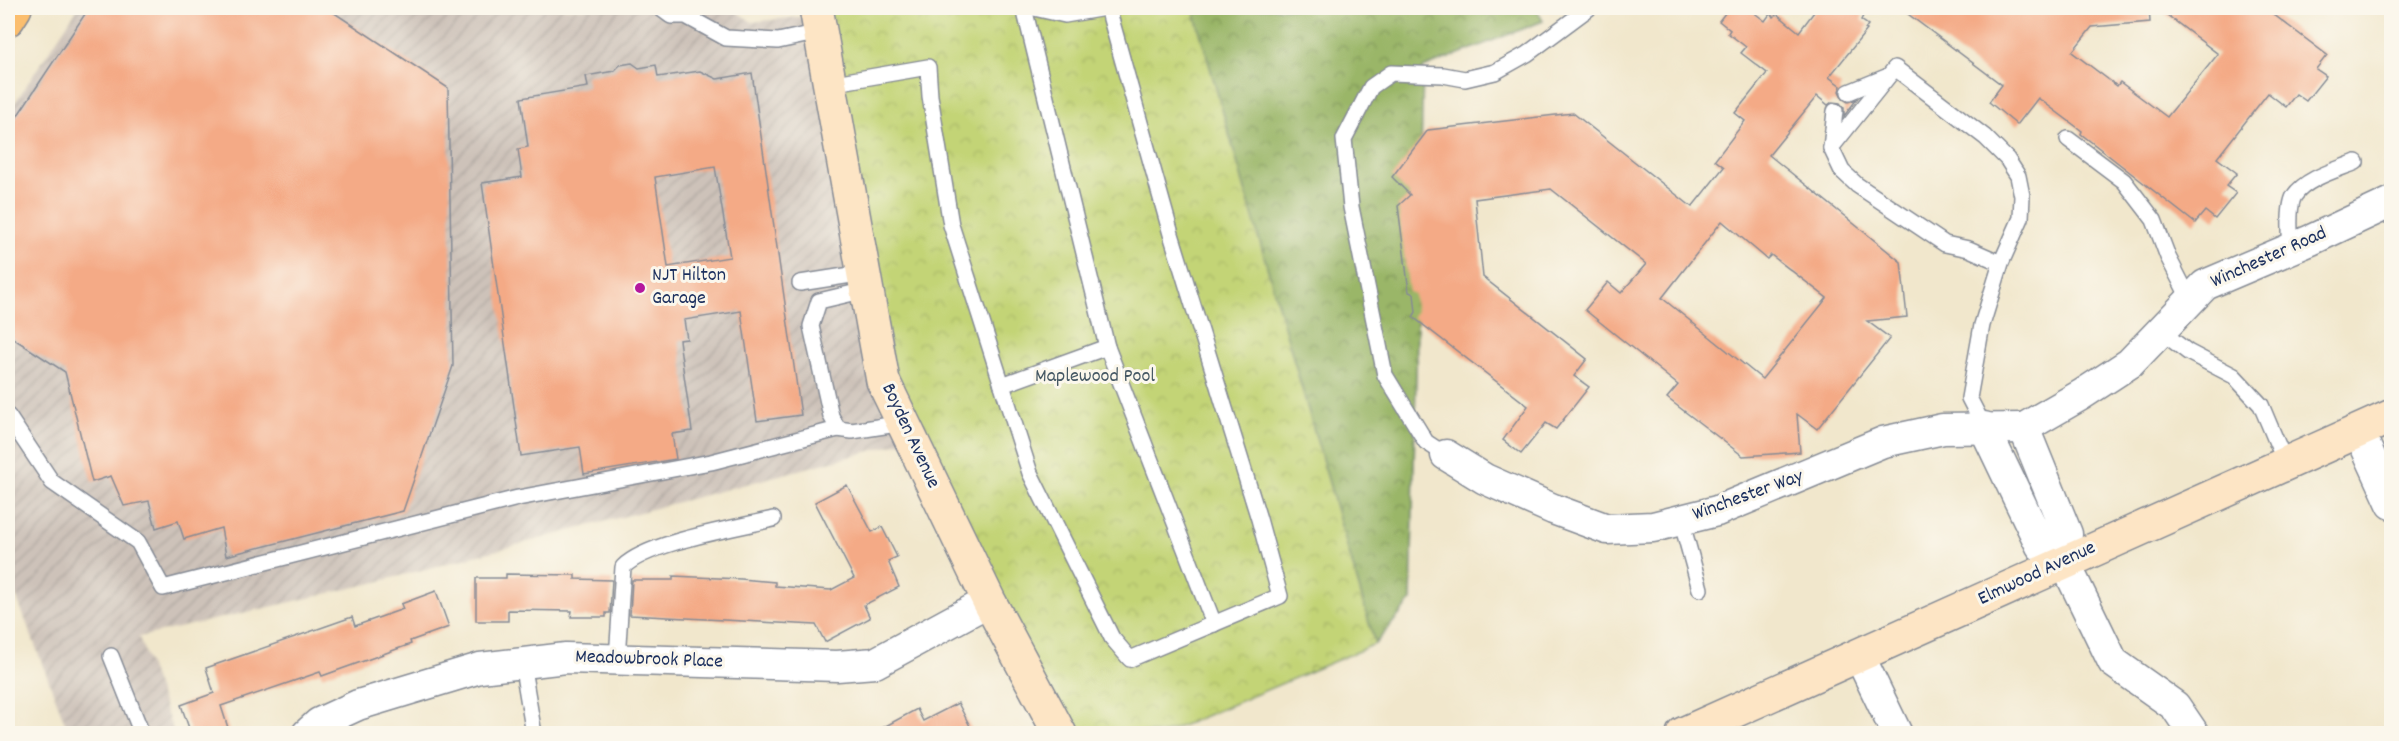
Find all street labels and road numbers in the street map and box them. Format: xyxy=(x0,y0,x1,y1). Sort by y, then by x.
street label: Winchester Road xyxy=(2206,220,2332,296)
street label: Boyden Avenue xyxy=(873,379,947,493)
street label: Winchester Way xyxy=(1689,463,1808,529)
street label: Elmwood Avenue xyxy=(1974,534,2101,614)
street label: Meadowbrook Place xyxy=(575,643,724,677)

